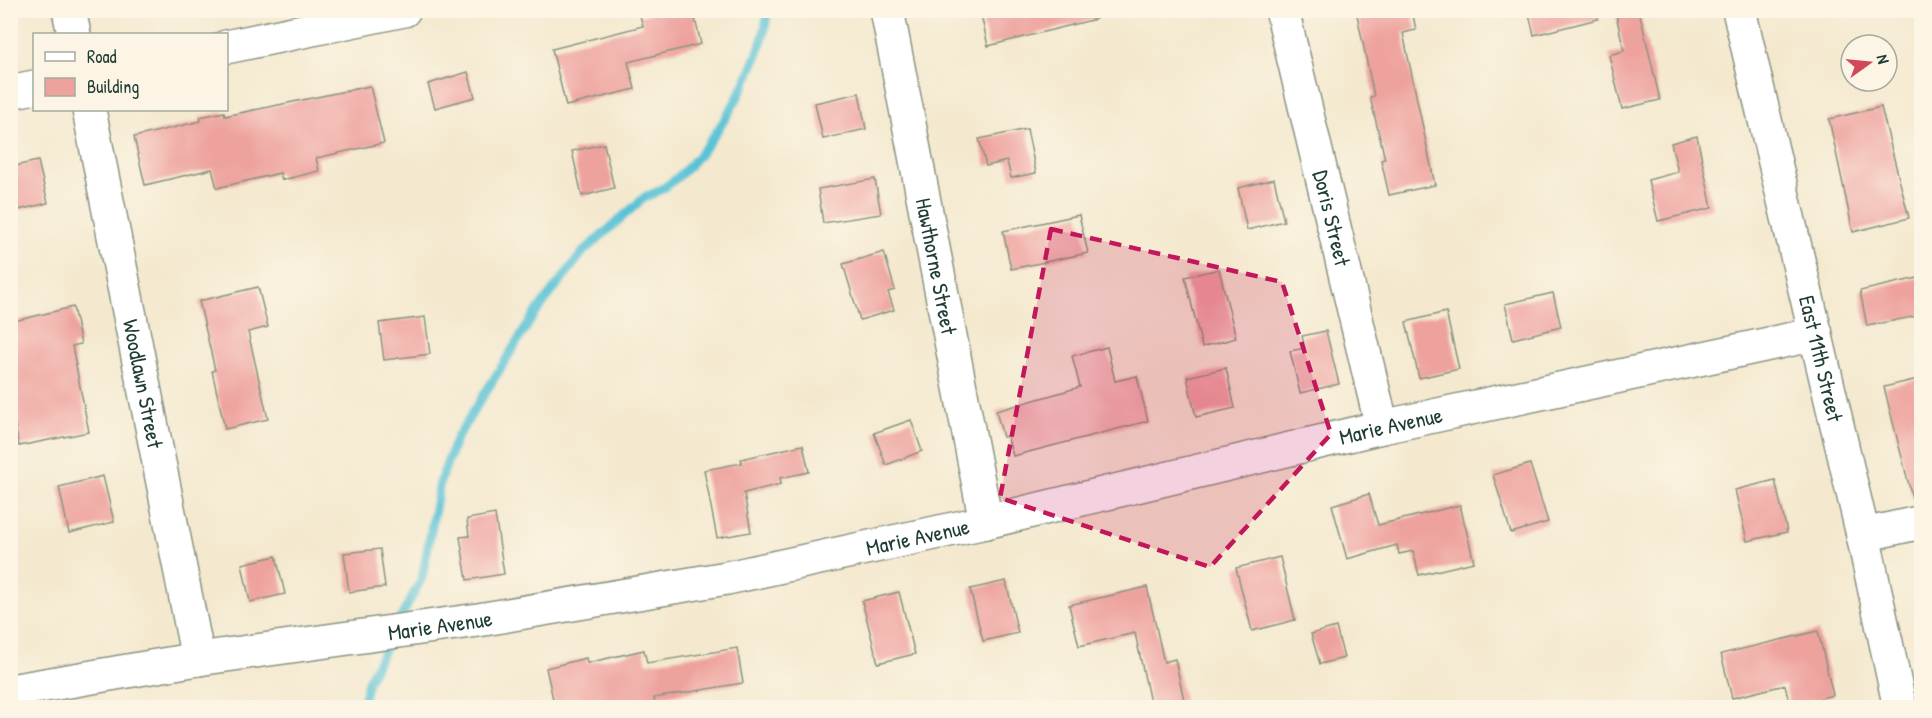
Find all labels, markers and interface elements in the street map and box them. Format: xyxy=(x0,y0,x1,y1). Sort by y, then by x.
legend xyxy=(33,33,228,111)
north arrow xyxy=(1839,33,1899,93)
text: Road xyxy=(87,44,117,69)
text: N xyxy=(1872,52,1895,67)
text: Building xyxy=(87,74,139,99)
street label: Doris Street xyxy=(1306,167,1358,269)
street label: Hawthorne Street xyxy=(909,195,964,337)
street label: East 11th Street xyxy=(1792,292,1851,425)
street label: Woodlawn Street xyxy=(116,317,171,451)
street label: Marie Avenue xyxy=(1336,399,1445,452)
street label: Marie Avenue xyxy=(863,511,972,563)
street label: Marie Avenue xyxy=(386,603,495,647)

